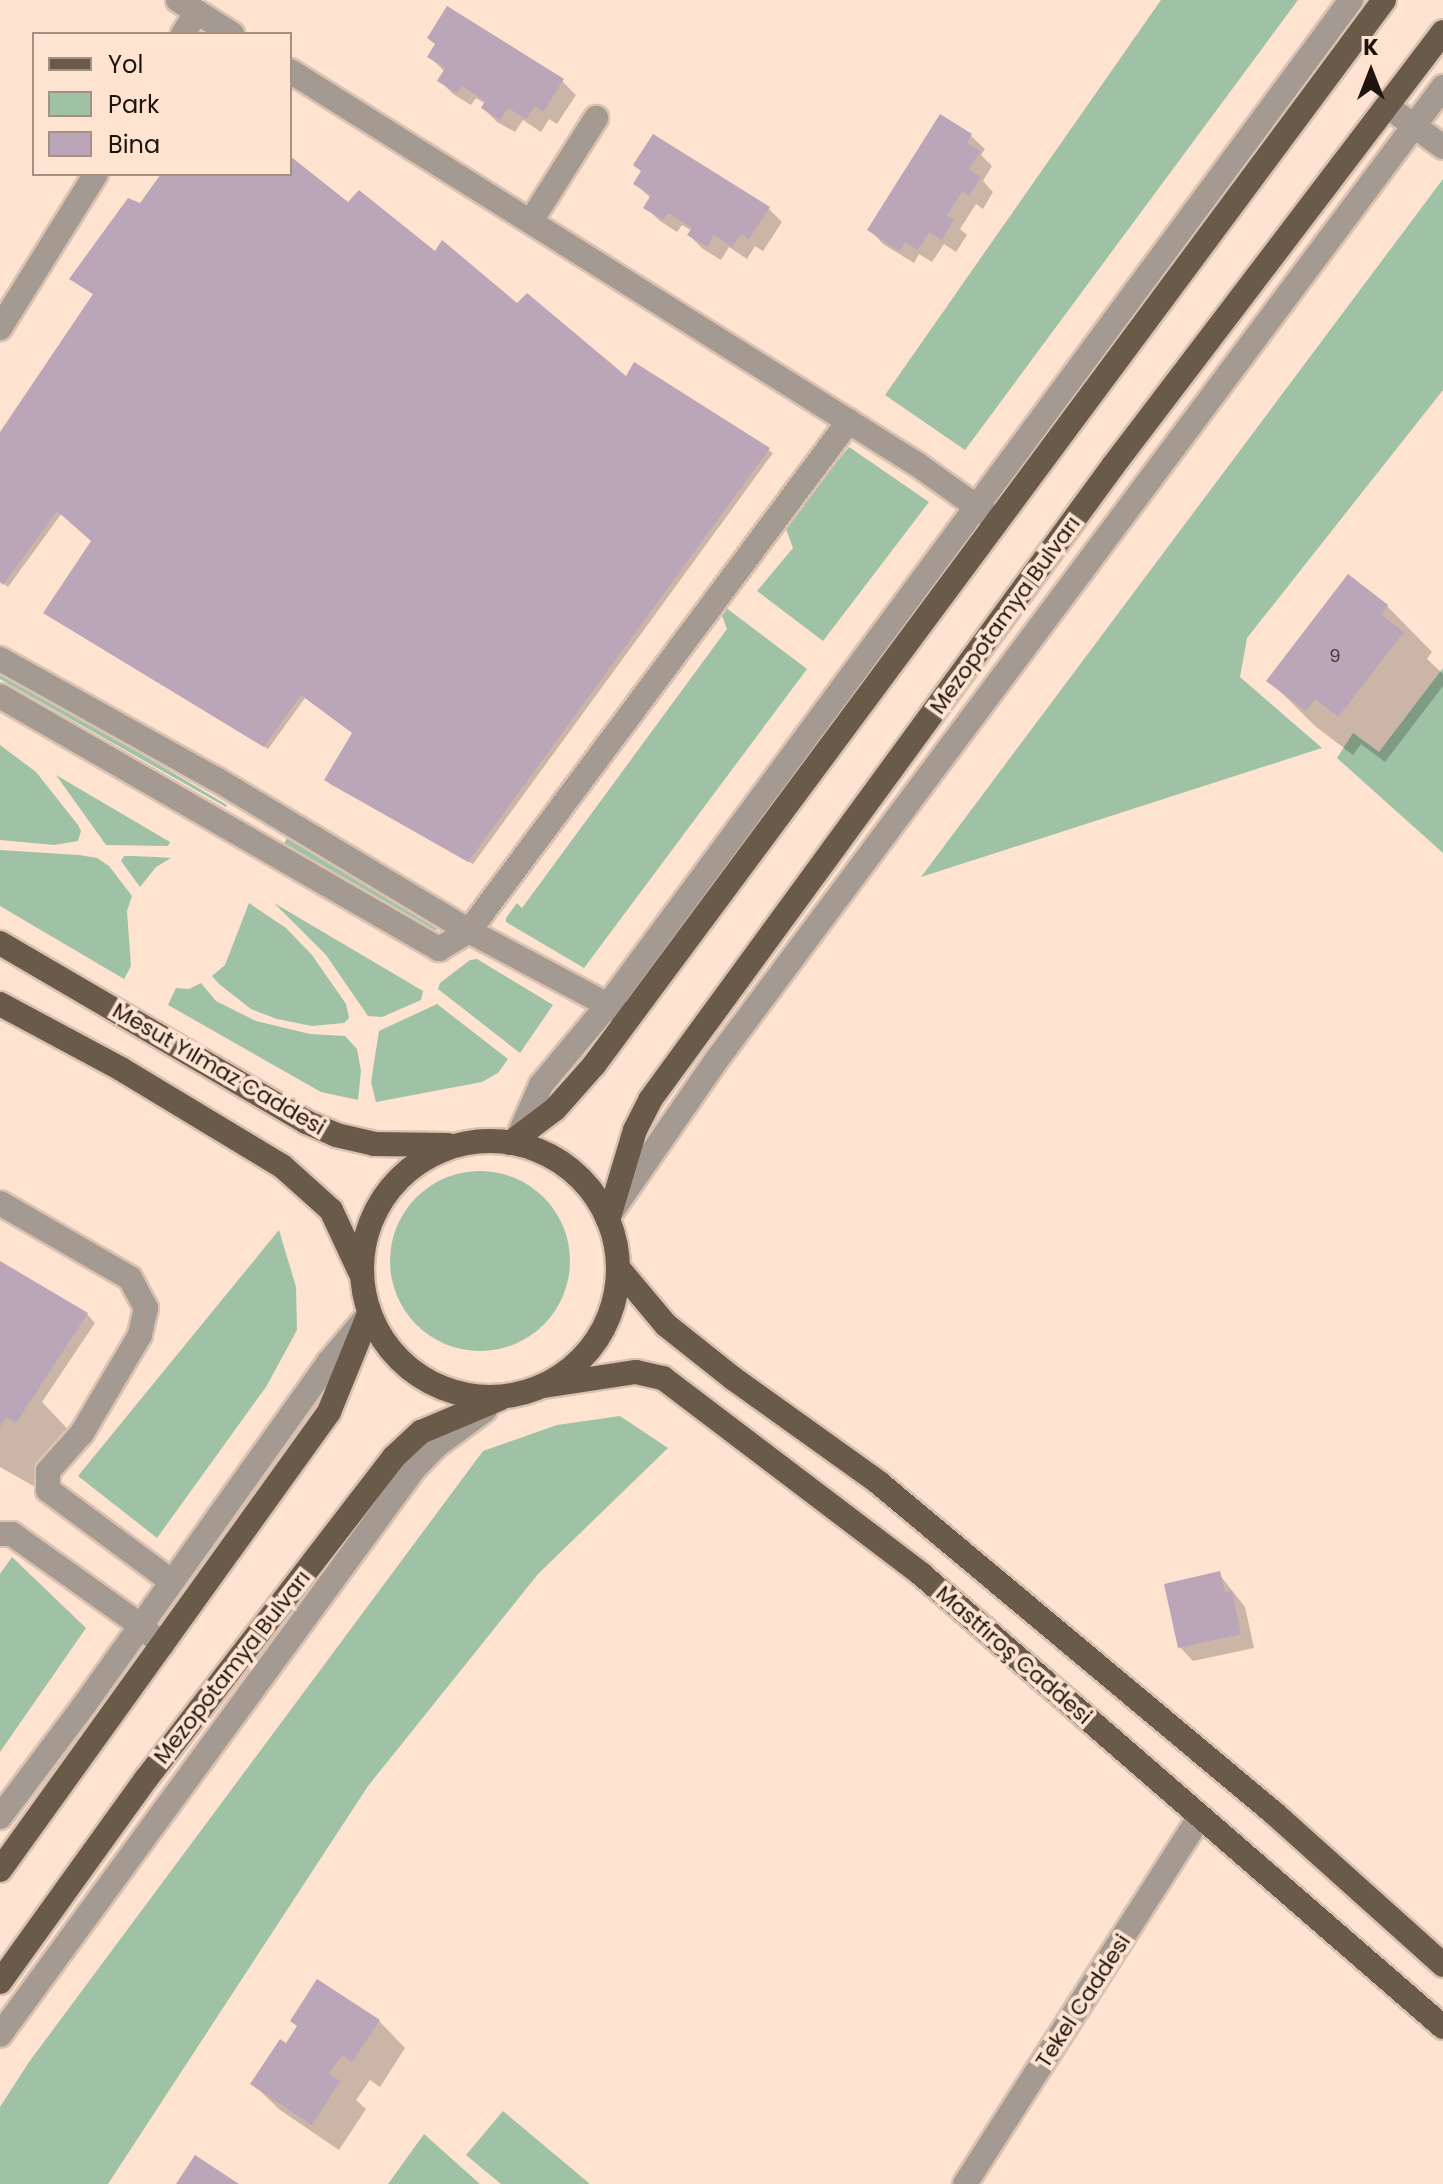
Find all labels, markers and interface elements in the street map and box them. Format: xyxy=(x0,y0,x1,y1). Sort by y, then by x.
legend xyxy=(32,32,292,176)
north arrow xyxy=(1331,32,1411,112)
text: K xyxy=(1363,32,1379,63)
text: Yol xyxy=(108,48,143,81)
text: Park xyxy=(108,88,159,121)
text: Bina xyxy=(108,128,160,161)
street label: Mezopotamya Bulvarı xyxy=(924,511,1086,719)
house number: 9 xyxy=(1329,645,1341,667)
street label: Mesut Yılmaz Caddesi xyxy=(108,997,330,1141)
street label: Mezopotamya Bulvarı xyxy=(148,1565,316,1769)
street label: Mastfıroş Caddesi xyxy=(931,1580,1097,1730)
street label: Tekel Caddesi xyxy=(1030,1929,1136,2073)

